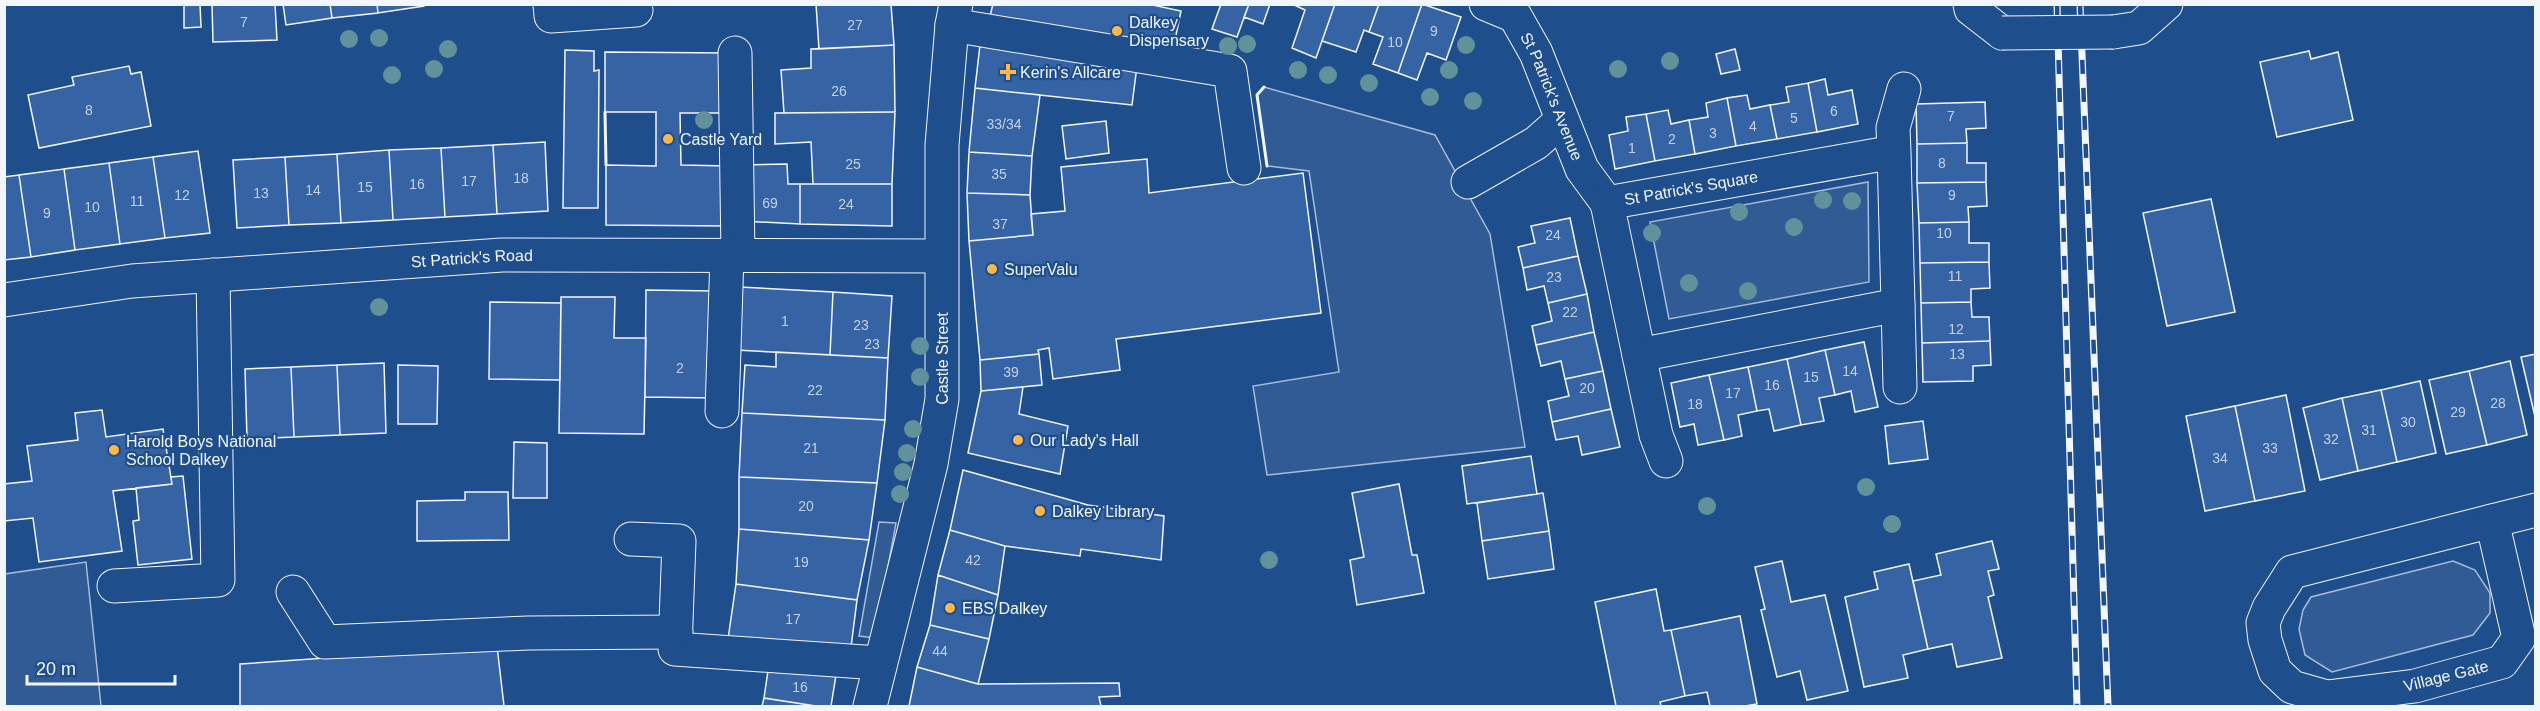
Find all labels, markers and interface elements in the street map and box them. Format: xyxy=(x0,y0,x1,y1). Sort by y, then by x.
house number: 7 xyxy=(240,14,248,30)
place label: Dalkey Dispensary xyxy=(1129,14,1209,49)
house number: 27 xyxy=(847,17,863,33)
house number: 9 xyxy=(1430,23,1438,39)
marker: Dalkey Dispensary xyxy=(1110,24,1124,38)
street label: St Patrick's Avenue xyxy=(1518,29,1586,163)
house number: 10 xyxy=(1387,34,1403,50)
place label: Kerin's Allcare xyxy=(1020,64,1121,81)
marker: Kerin's Allcare xyxy=(1001,65,1015,79)
house number: 26 xyxy=(831,83,847,99)
house number: 8 xyxy=(85,102,93,118)
house number: 6 xyxy=(1830,103,1838,119)
house number: 7 xyxy=(1947,108,1955,124)
house number: 5 xyxy=(1790,110,1798,126)
house number: 33/34 xyxy=(986,116,1022,132)
house number: 4 xyxy=(1749,118,1757,134)
house number: 3 xyxy=(1709,125,1717,141)
place label: Castle Yard xyxy=(680,131,762,148)
house number: 2 xyxy=(1668,131,1676,147)
marker: Castle Yard xyxy=(661,132,675,146)
house number: 1 xyxy=(1628,140,1636,156)
house number: 8 xyxy=(1938,155,1946,171)
house number: 25 xyxy=(845,156,861,172)
house number: 35 xyxy=(991,166,1007,182)
street label: St Patrick's Square xyxy=(1623,168,1759,208)
house number: 18 xyxy=(513,170,529,186)
house number: 17 xyxy=(461,173,477,189)
house number: 16 xyxy=(409,176,425,192)
house number: 15 xyxy=(357,179,373,195)
house number: 14 xyxy=(305,182,321,198)
house number: 13 xyxy=(253,185,269,201)
house number: 12 xyxy=(174,187,190,203)
house number: 9 xyxy=(1948,187,1956,203)
house number: 11 xyxy=(130,193,144,209)
house number: 69 xyxy=(762,195,778,211)
house number: 24 xyxy=(838,196,854,212)
house number: 10 xyxy=(84,199,100,215)
house number: 9 xyxy=(43,205,51,221)
house number: 37 xyxy=(992,216,1008,232)
house number: 10 xyxy=(1936,225,1952,241)
house number: 24 xyxy=(1545,227,1561,243)
street label: St Patrick's Road xyxy=(410,246,533,270)
place label: SuperValu xyxy=(1004,261,1078,278)
marker: SuperValu xyxy=(985,262,999,276)
house number: 11 xyxy=(1948,268,1962,284)
house number: 23 xyxy=(1546,269,1562,285)
house number: 22 xyxy=(1562,304,1578,320)
street label: Castle Street xyxy=(934,312,951,405)
house number: 1 xyxy=(781,313,789,329)
house number: 23 xyxy=(853,317,869,333)
house number: 12 xyxy=(1948,321,1964,337)
house number: 23 xyxy=(864,336,880,352)
house number: 13 xyxy=(1949,346,1965,362)
house number: 2 xyxy=(676,360,684,376)
house number: 14 xyxy=(1842,363,1858,379)
house number: 39 xyxy=(1003,364,1019,380)
house number: 15 xyxy=(1803,369,1819,385)
house number: 16 xyxy=(1764,377,1780,393)
house number: 20 xyxy=(1579,380,1595,396)
house number: 22 xyxy=(807,382,823,398)
house number: 17 xyxy=(1725,385,1741,401)
house number: 28 xyxy=(2490,395,2506,411)
house number: 18 xyxy=(1687,396,1703,412)
house number: 29 xyxy=(2450,404,2466,420)
house number: 30 xyxy=(2400,414,2416,430)
house number: 31 xyxy=(2361,422,2377,438)
house number: 32 xyxy=(2323,431,2339,447)
place label: Our Lady's Hall xyxy=(1030,432,1139,449)
place label: Harold Boys National School Dalkey xyxy=(126,433,276,468)
marker: Our Lady's Hall xyxy=(1011,433,1025,447)
house number: 21 xyxy=(803,440,819,456)
house number: 33 xyxy=(2262,440,2278,456)
marker: Harold Boys National School Dalkey xyxy=(107,443,121,457)
house number: 34 xyxy=(2212,450,2228,466)
house number: 20 xyxy=(798,498,814,514)
place label: Dalkey Library xyxy=(1052,503,1154,520)
marker: Dalkey Library xyxy=(1033,504,1047,518)
house number: 42 xyxy=(965,552,981,568)
house number: 19 xyxy=(793,554,809,570)
place label: EBS Dalkey xyxy=(962,600,1047,617)
marker: EBS Dalkey xyxy=(943,601,957,615)
house number: 17 xyxy=(785,611,801,627)
house number: 44 xyxy=(932,643,948,659)
scale bar xyxy=(27,648,176,686)
street label: Village Gate xyxy=(2402,657,2490,695)
text: 20 m xyxy=(36,659,76,679)
house number: 16 xyxy=(792,679,808,695)

